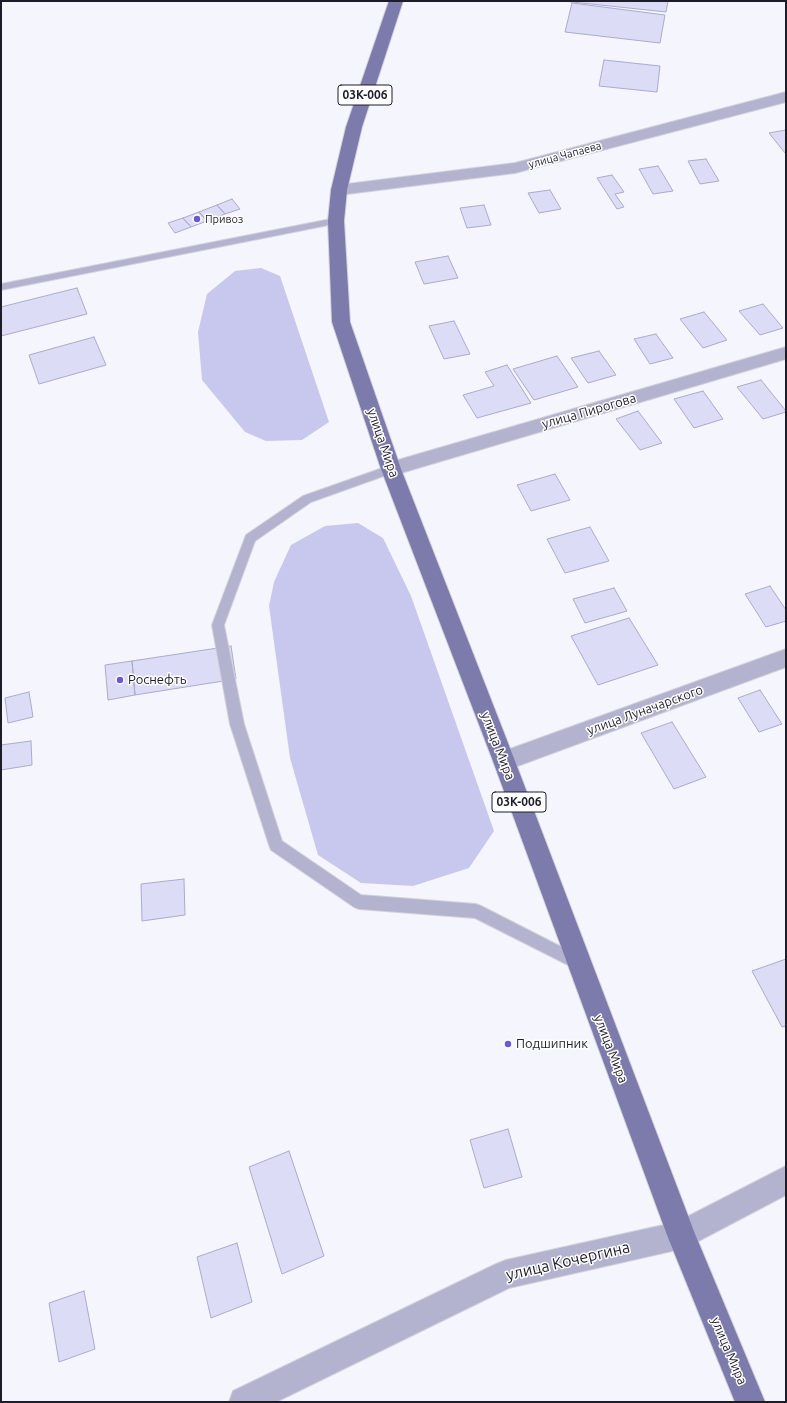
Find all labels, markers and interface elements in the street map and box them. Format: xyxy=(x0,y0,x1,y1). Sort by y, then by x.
road number: 03К-006 xyxy=(338,85,392,105)
street label: улица Чапаева xyxy=(527,139,603,171)
place label: Привоз xyxy=(205,212,243,226)
marker: Привоз xyxy=(192,214,202,224)
street label: улица Пирогова xyxy=(540,390,638,432)
street label: улица Мира xyxy=(364,406,402,480)
place label: Роснефть xyxy=(128,672,186,688)
marker: Роснефть xyxy=(115,675,125,685)
street label: улица Луначарского xyxy=(585,682,705,738)
street label: улица Мира xyxy=(478,710,518,782)
road number: 03К-006 xyxy=(492,792,546,812)
street label: улица Мира xyxy=(591,1013,631,1085)
place label: Подшипник xyxy=(516,1036,588,1052)
marker: Подшипник xyxy=(503,1039,513,1049)
street label: улица Кочергина xyxy=(504,1237,632,1285)
street label: улица Мира xyxy=(708,1315,750,1387)

